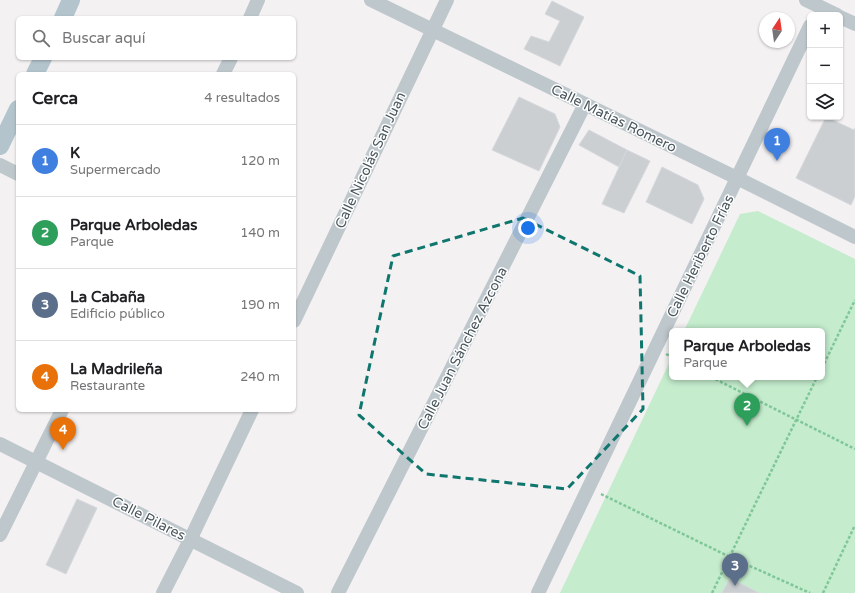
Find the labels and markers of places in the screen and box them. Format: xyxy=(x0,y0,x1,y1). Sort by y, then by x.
pin: 1 xyxy=(764,128,790,161)
pin: 2 xyxy=(734,393,760,426)
pin: 4 xyxy=(50,417,76,450)
pin: 3 xyxy=(722,553,748,586)

